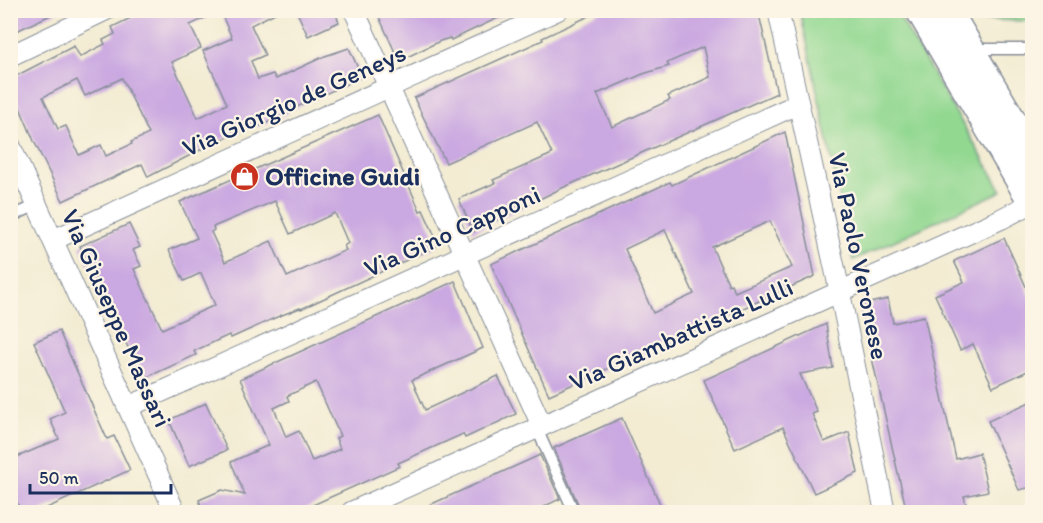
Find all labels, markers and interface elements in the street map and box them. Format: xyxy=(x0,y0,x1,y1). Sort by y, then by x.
street label: Via Giorgio de Geneys xyxy=(177,36,411,164)
street label: Via Paolo Veronese xyxy=(821,150,897,362)
shop icon: Officine Guidi xyxy=(228,160,260,192)
place label: Officine Guidi xyxy=(265,160,420,192)
street label: Via Gino Capponi xyxy=(359,178,545,284)
street label: Via Giuseppe Massari xyxy=(55,204,179,432)
street label: Via Giambattista Lulli xyxy=(564,270,798,398)
scale bar xyxy=(30,457,171,495)
text: 50 m xyxy=(39,467,79,489)

